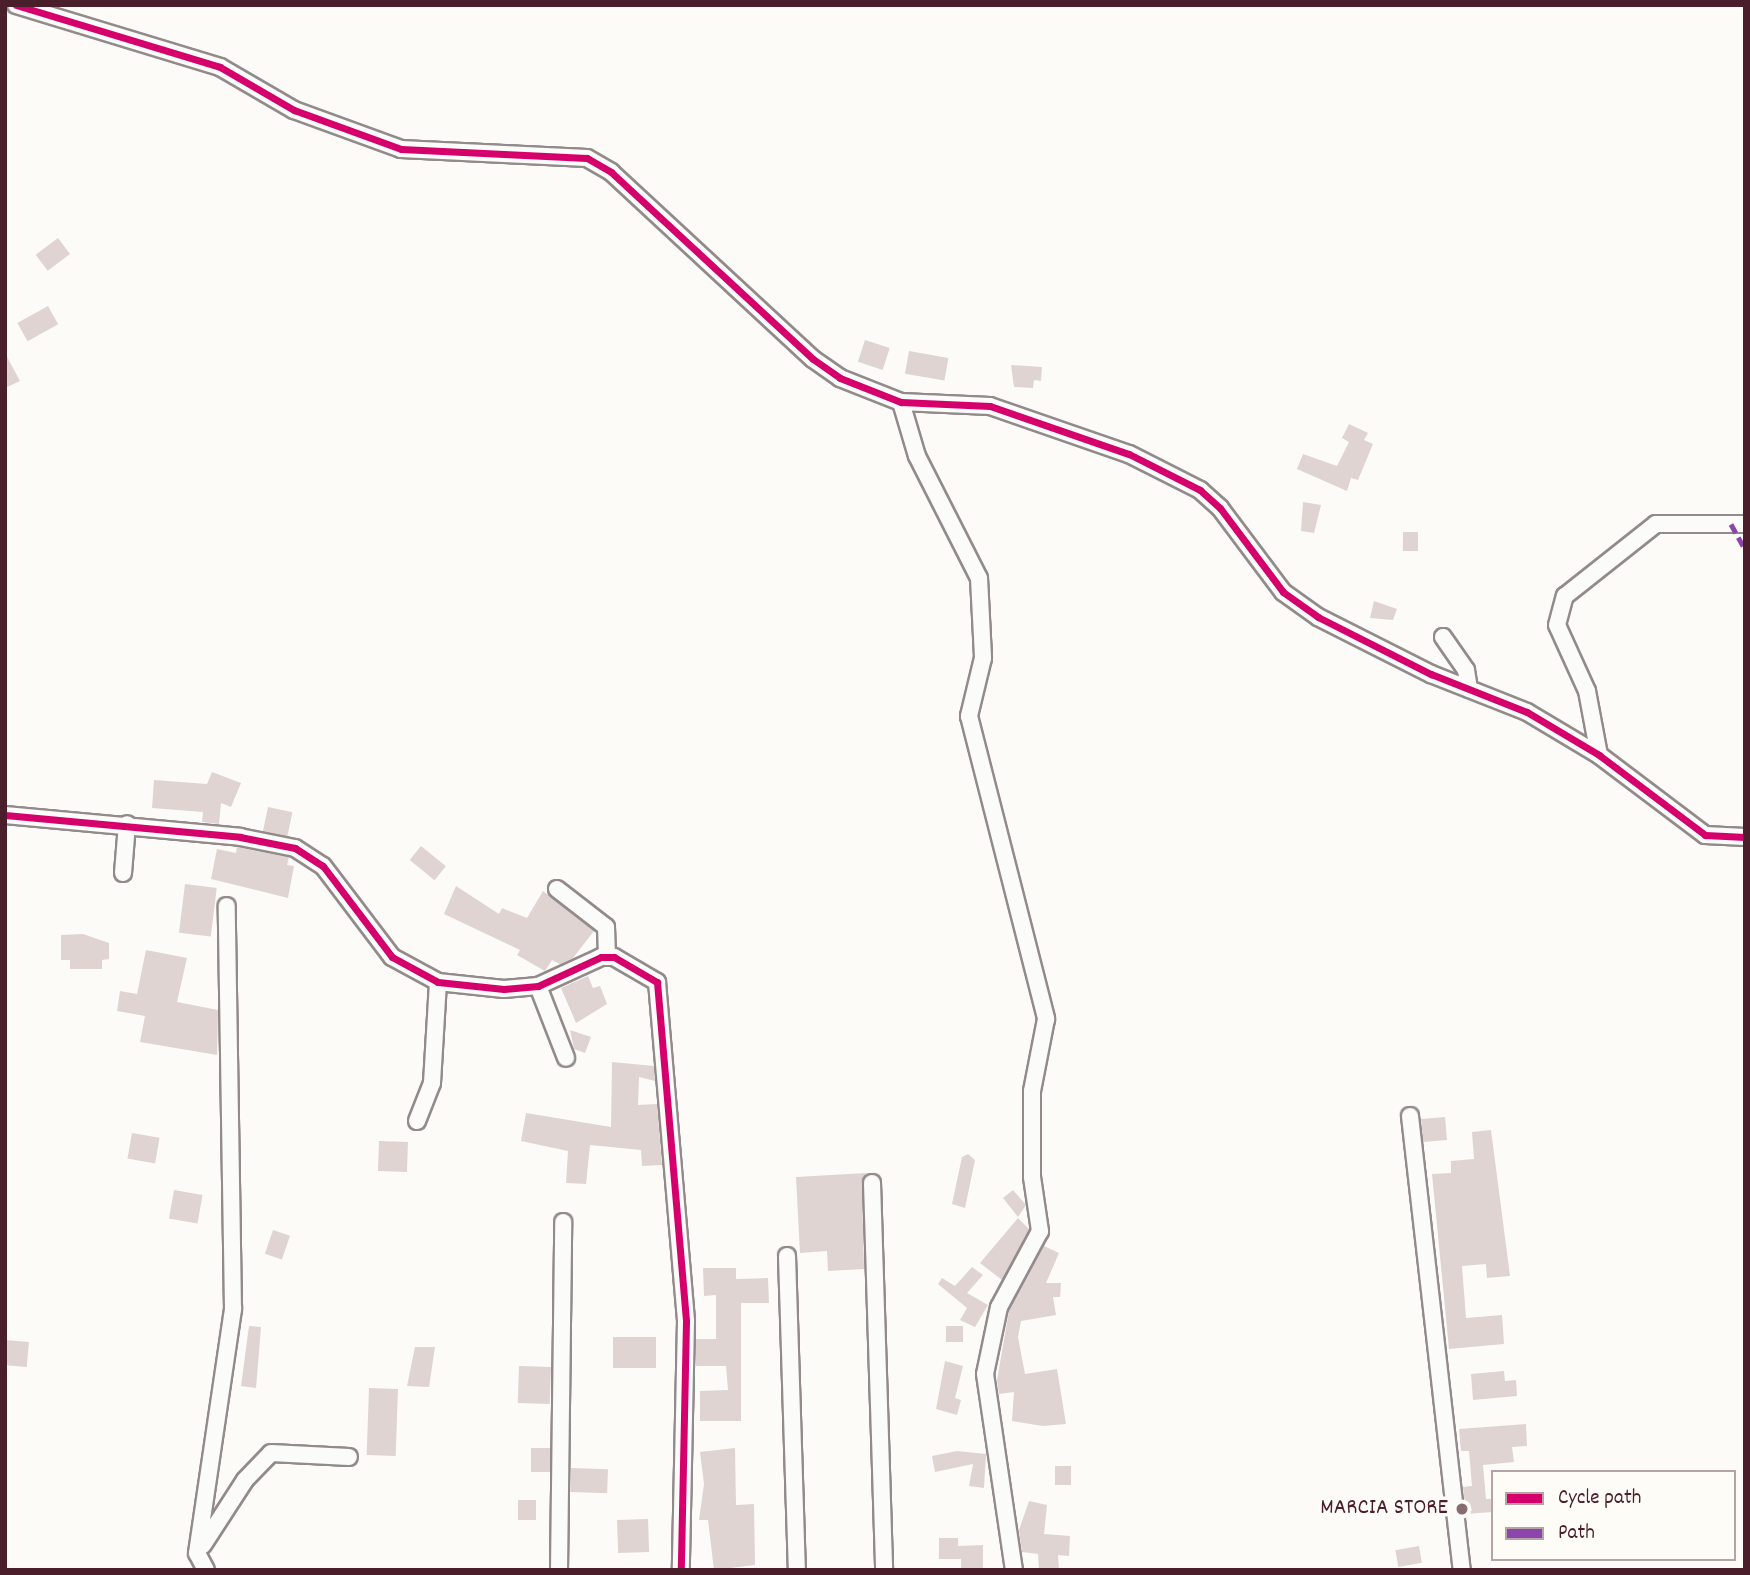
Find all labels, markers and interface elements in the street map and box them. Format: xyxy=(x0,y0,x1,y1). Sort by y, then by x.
legend xyxy=(1491,1470,1736,1561)
text: Cycle path xyxy=(1558,1484,1641,1514)
place label: MARCIA STORE xyxy=(1320,1495,1448,1523)
marker: MARCIA STORE xyxy=(1454,1501,1470,1517)
text: Path xyxy=(1558,1519,1595,1549)

